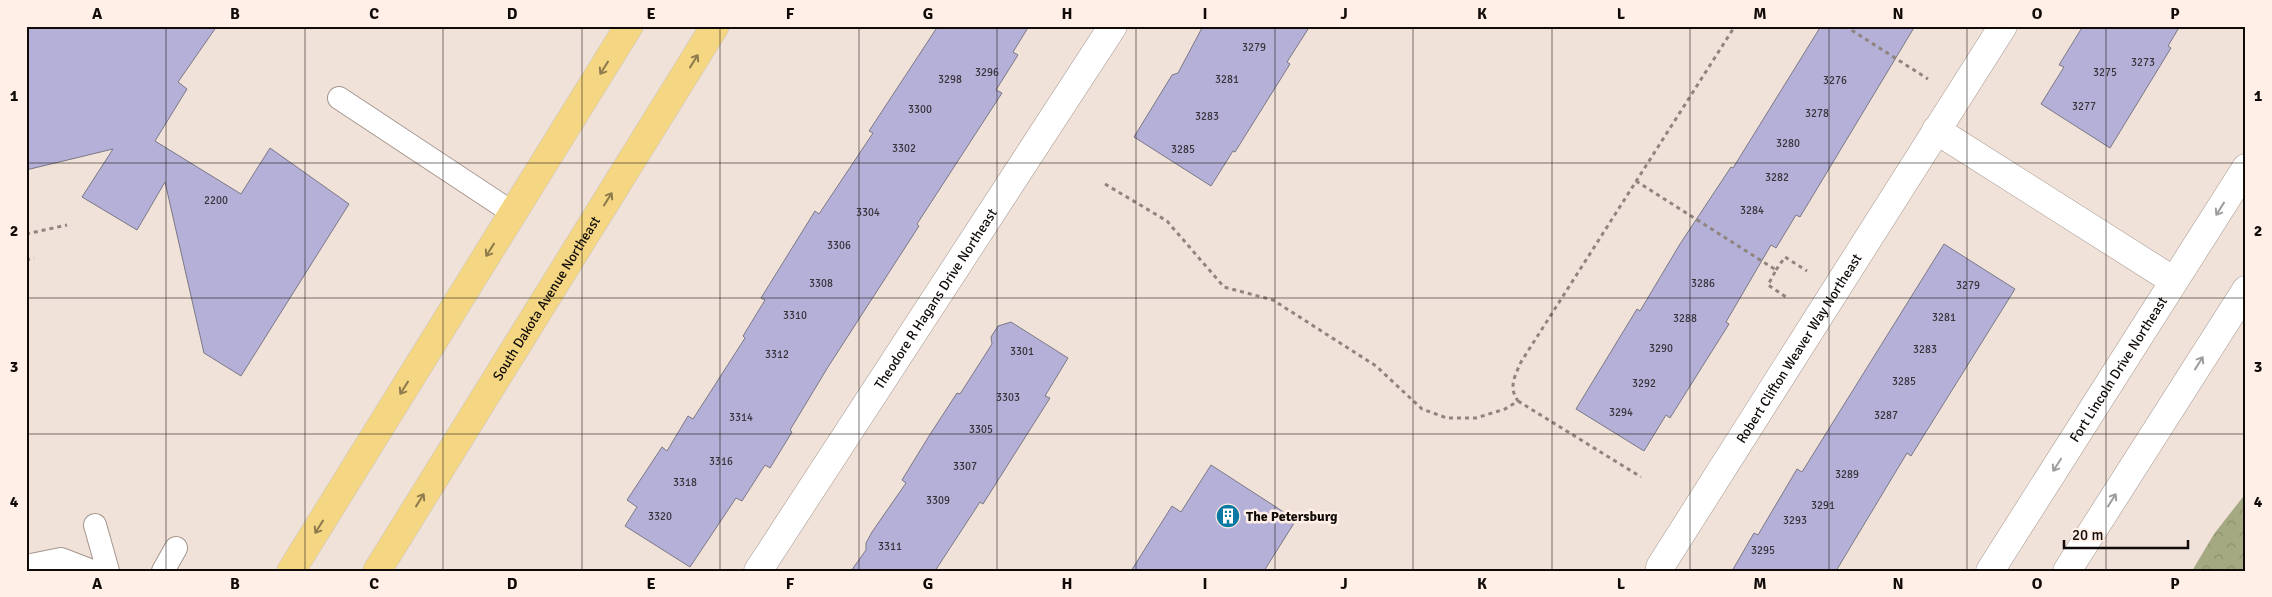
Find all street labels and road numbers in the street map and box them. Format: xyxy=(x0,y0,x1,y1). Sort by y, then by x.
street label: Theodore R Hagans Drive Northeast xyxy=(871,205,1001,393)
street label: South Dakota Avenue Northeast xyxy=(489,213,604,384)
street label: Robert Clifton Weaver Way Northeast xyxy=(1733,250,1866,447)
street label: Fort Lincoln Drive Northeast xyxy=(2066,293,2171,445)

